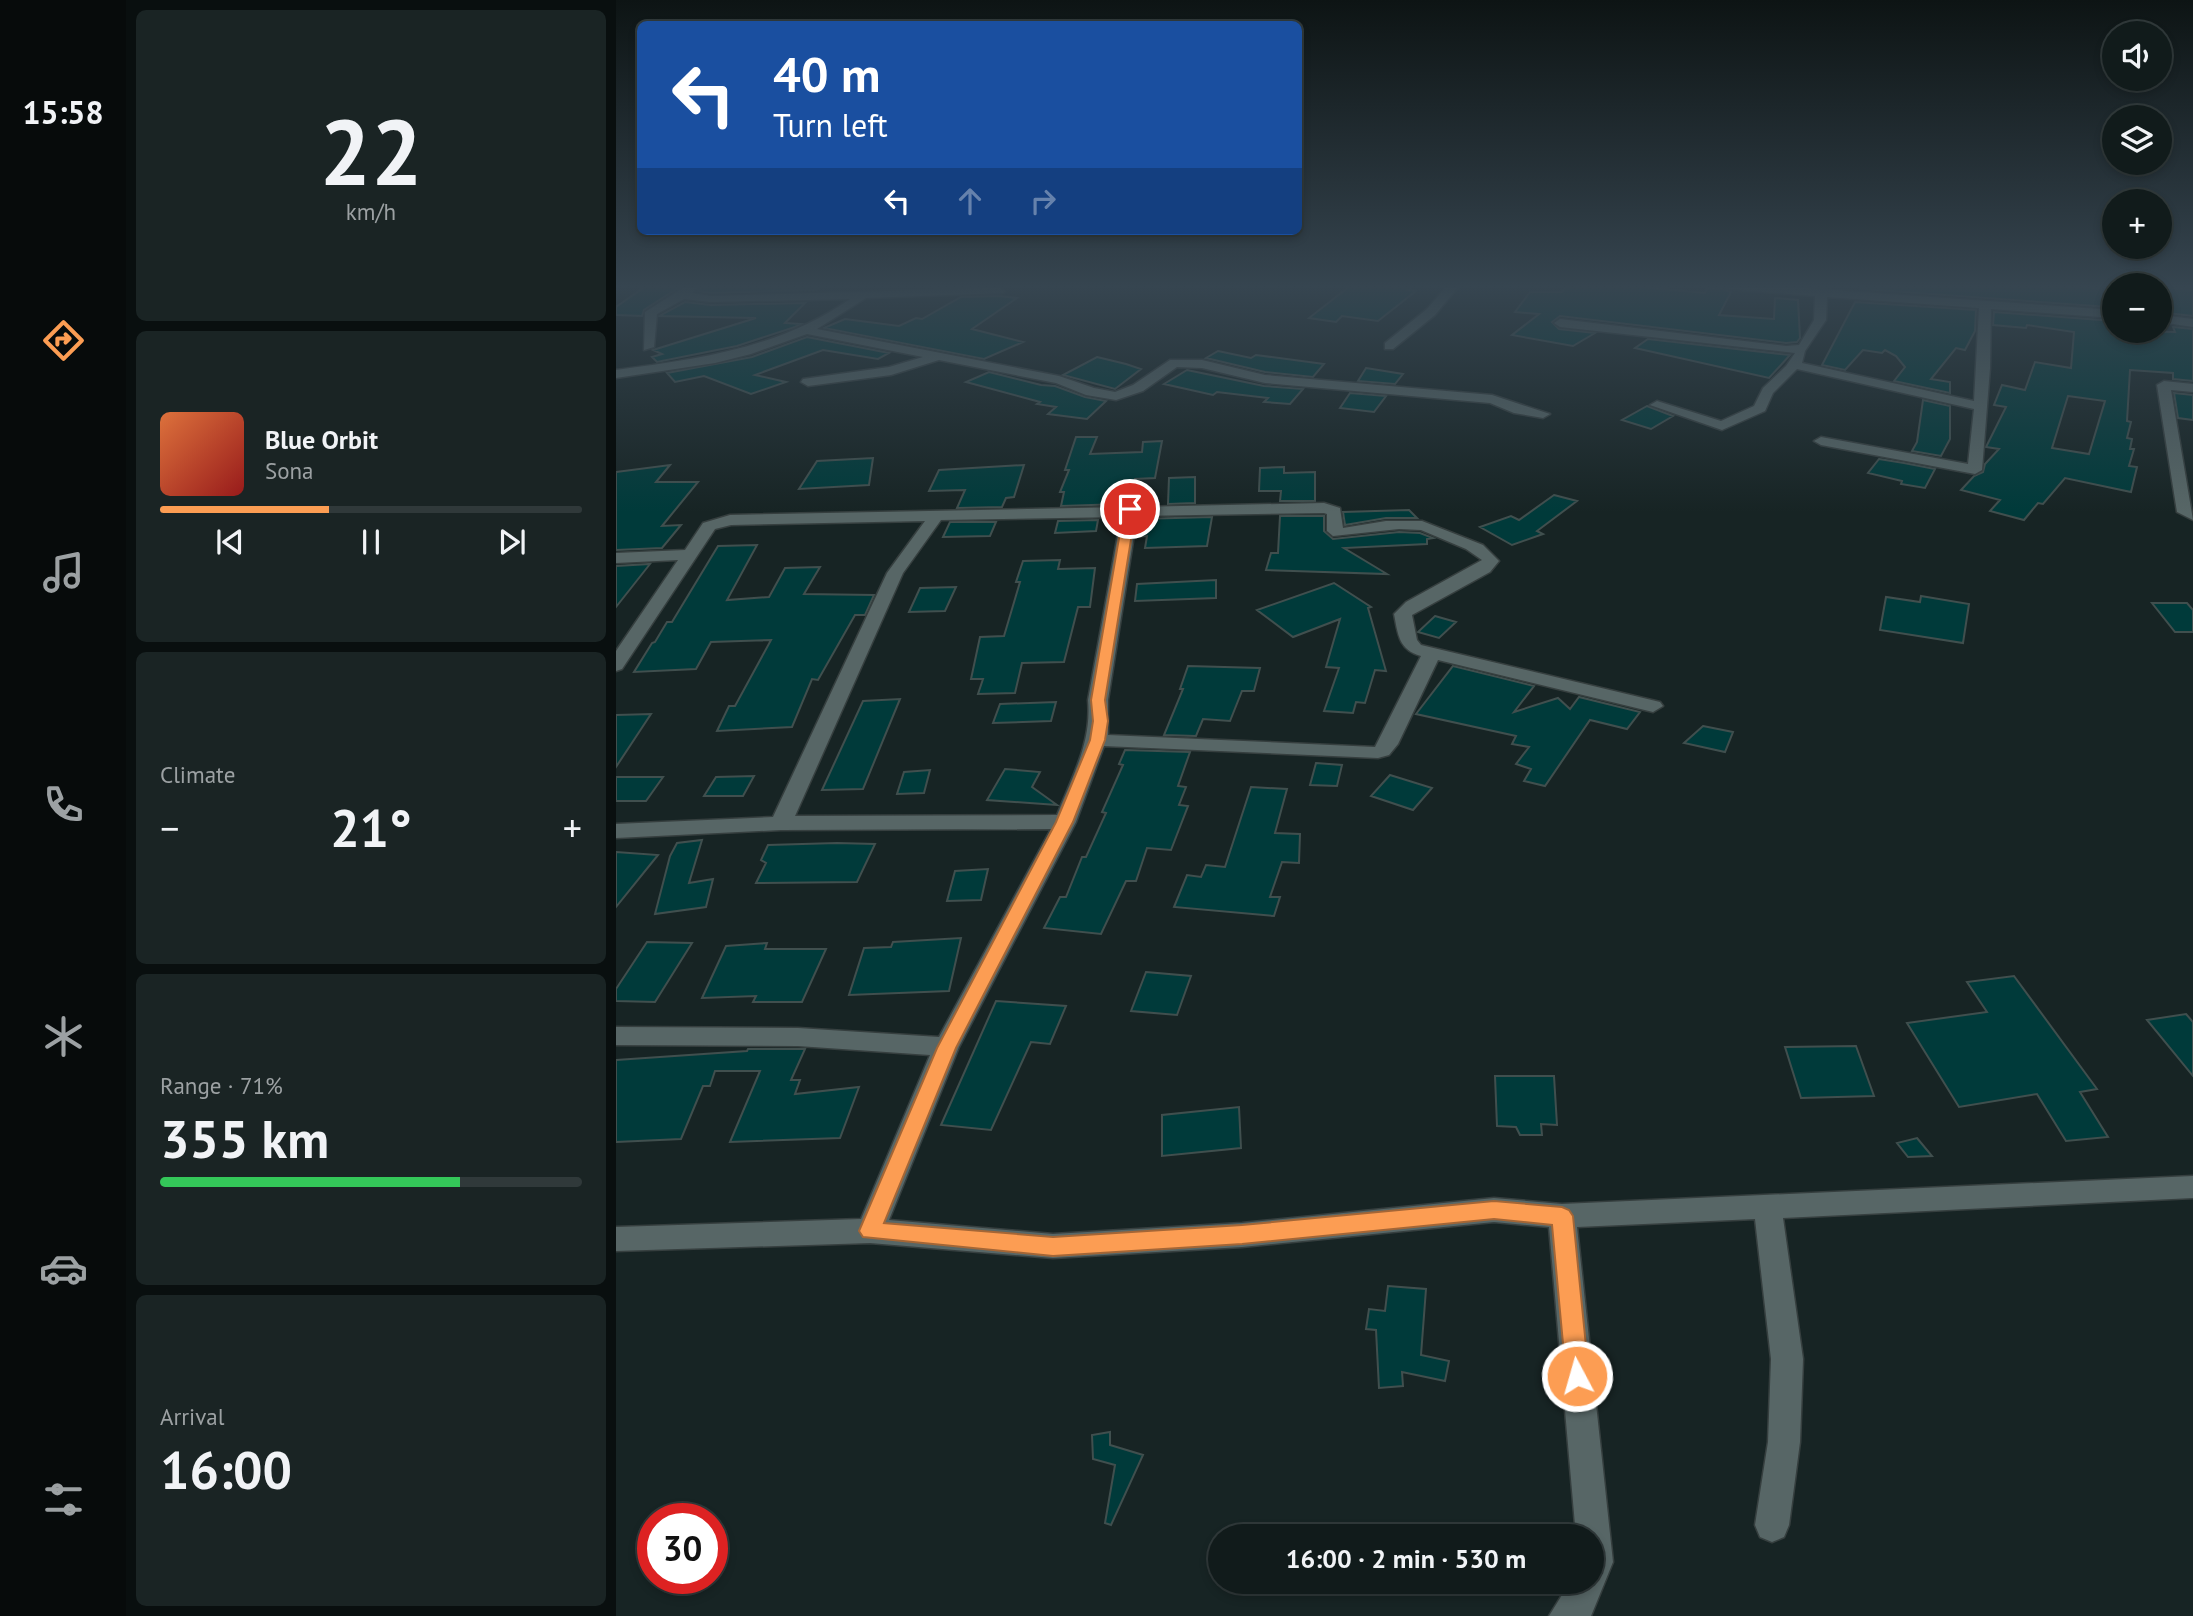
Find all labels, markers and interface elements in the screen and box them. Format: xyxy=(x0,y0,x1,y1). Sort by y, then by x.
map controls xyxy=(2102,21,2172,343)
button: sound xyxy=(2102,21,2172,91)
text: 40 m xyxy=(773,42,880,106)
icon: left xyxy=(658,49,749,140)
text: 15:58 xyxy=(22,91,104,133)
text: 22 xyxy=(319,92,423,210)
text: Turn left xyxy=(773,104,888,146)
button: layers xyxy=(2102,105,2172,175)
icon: left xyxy=(878,182,916,220)
icon: ahead xyxy=(951,182,989,220)
icon: right xyxy=(1024,182,1062,220)
button: + xyxy=(2102,189,2172,259)
text: km/h xyxy=(346,197,396,226)
button: − xyxy=(2102,273,2172,343)
icon: directions xyxy=(39,316,88,365)
text: Blue Orbit xyxy=(265,423,378,456)
text: Sona xyxy=(265,456,314,485)
pin xyxy=(1100,479,1160,539)
icon: arrive xyxy=(1111,490,1149,528)
icon: previous xyxy=(211,523,249,561)
icon: pause xyxy=(352,523,390,561)
icon: next xyxy=(493,523,531,561)
icon: music xyxy=(39,548,88,597)
text: Climate xyxy=(160,760,235,789)
icon: phone xyxy=(39,780,88,829)
text: 21° xyxy=(330,794,412,861)
text: − xyxy=(160,803,179,852)
text: + xyxy=(563,803,582,852)
icon: climate xyxy=(39,1012,88,1061)
text: Range · 71% xyxy=(160,1071,283,1100)
text: 355 km xyxy=(160,1105,329,1172)
icon: car xyxy=(39,1244,88,1293)
position arrow xyxy=(1540,1339,1614,1413)
text: Arrival xyxy=(160,1402,224,1431)
text: 16:00 xyxy=(160,1436,292,1503)
icon: filters xyxy=(39,1475,88,1524)
speed limit sign: 30 xyxy=(637,1503,728,1594)
text: 16:00 · 2 min · 530 m xyxy=(1286,1542,1526,1575)

